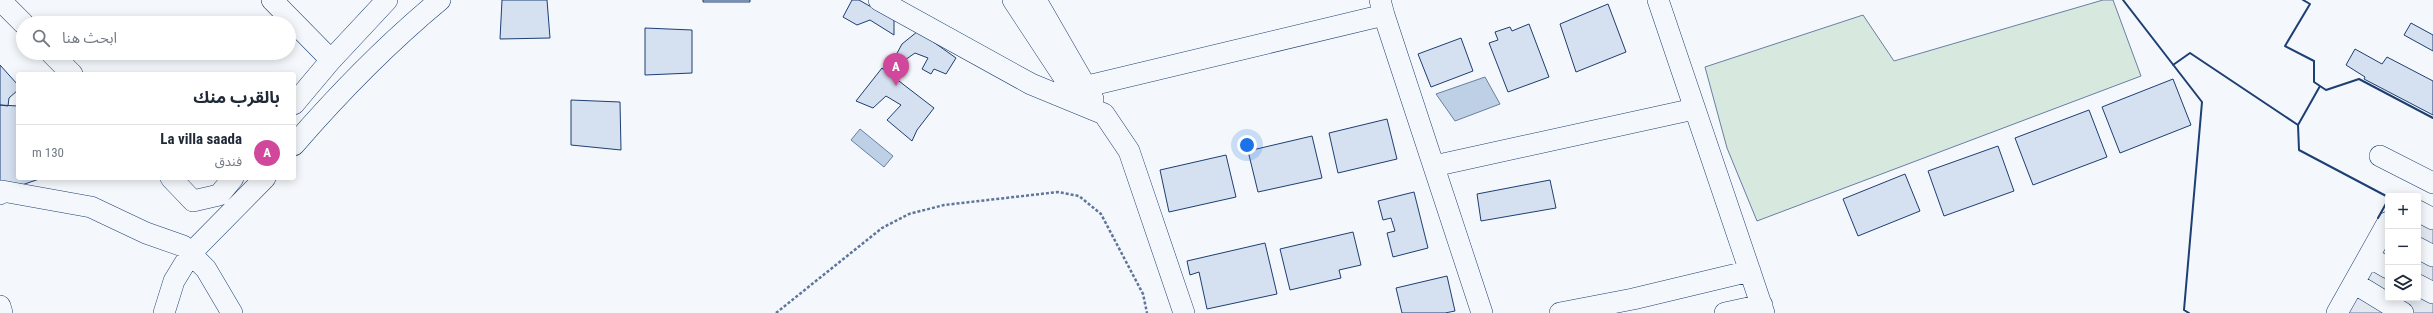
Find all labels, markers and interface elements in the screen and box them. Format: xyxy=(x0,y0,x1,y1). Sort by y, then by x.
search box xyxy=(16,16,296,60)
icon: search xyxy=(30,27,52,49)
text: ابحث هنا xyxy=(62,29,117,47)
pin: A xyxy=(883,53,909,86)
text: بالقرب منك xyxy=(193,87,280,107)
text: La villa saada xyxy=(160,130,242,148)
your location xyxy=(1237,135,1257,155)
text: 130 m xyxy=(32,145,64,160)
text: A xyxy=(263,145,271,160)
text: فندق xyxy=(215,154,242,169)
map controls xyxy=(2385,193,2421,301)
button: + xyxy=(2385,193,2421,229)
button: − xyxy=(2385,229,2421,265)
button: layers xyxy=(2385,265,2421,301)

